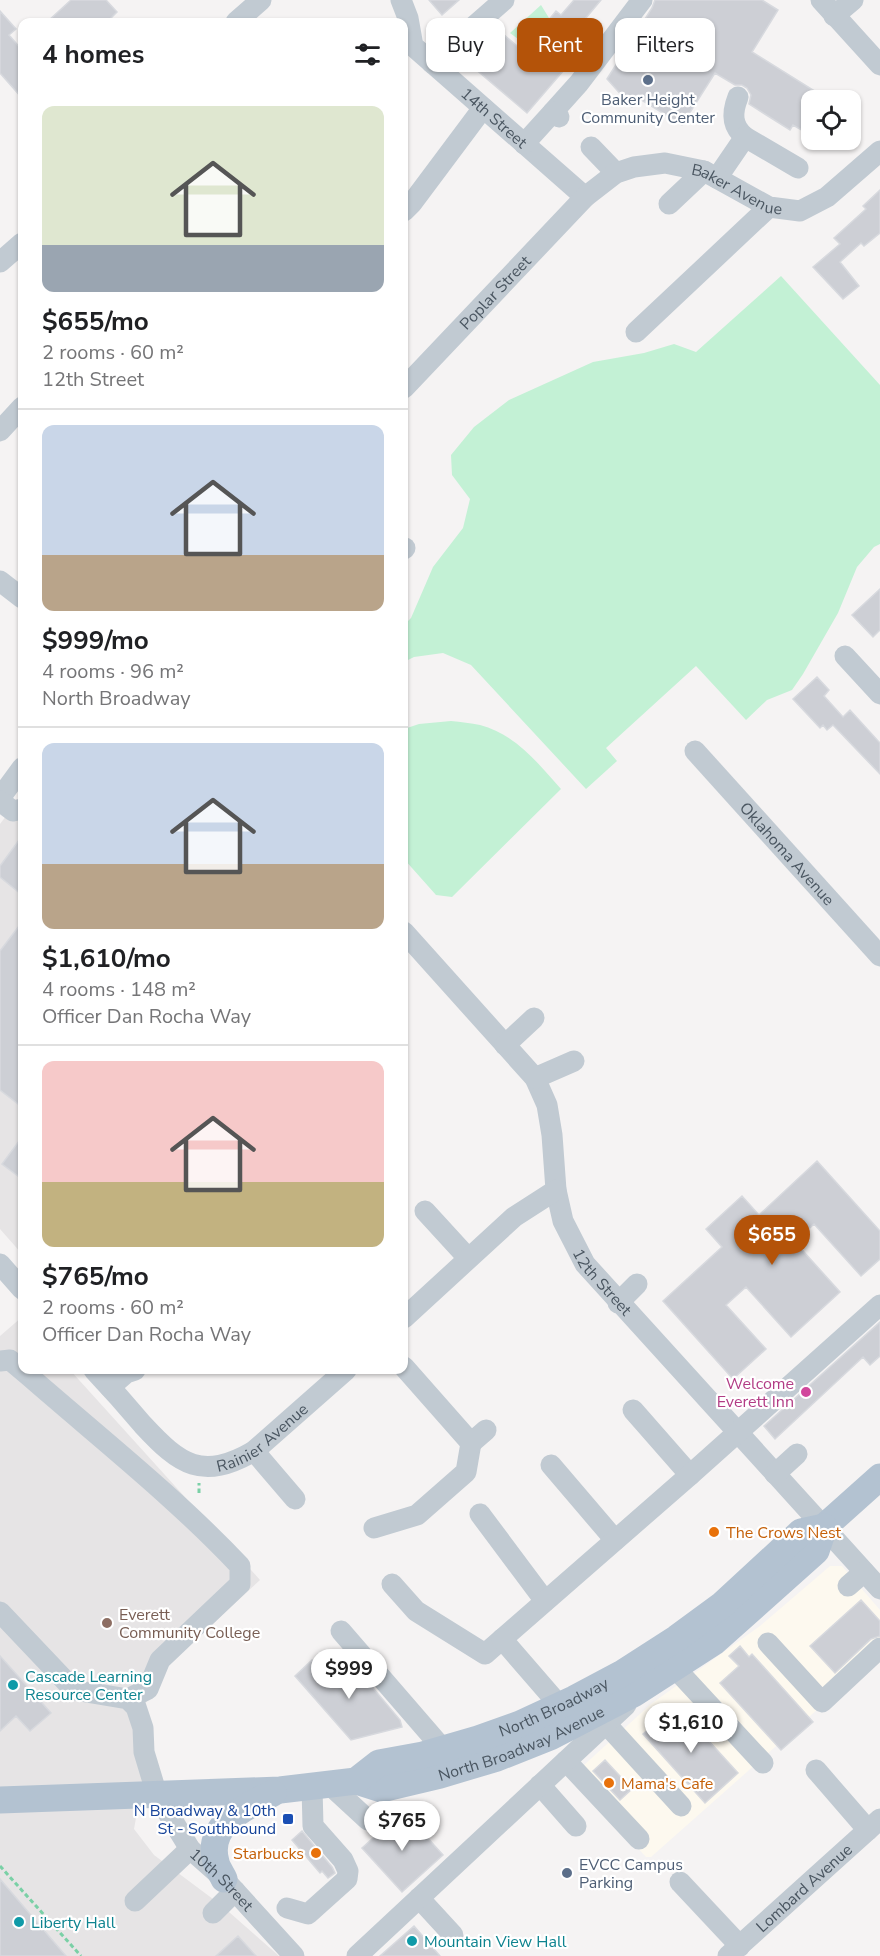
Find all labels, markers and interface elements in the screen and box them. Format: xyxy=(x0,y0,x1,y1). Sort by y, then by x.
chip: Buy xyxy=(426,18,505,72)
chip: Rent xyxy=(517,18,603,72)
chip: Filters xyxy=(615,18,715,72)
text: 4 homes xyxy=(42,37,144,72)
icon: filters xyxy=(351,38,384,71)
marker: Baker Height Community Center xyxy=(641,73,655,87)
street label: 14th Street xyxy=(456,83,532,154)
place label: Baker Height Community Center xyxy=(581,89,715,129)
map controls xyxy=(801,90,861,150)
button: locate xyxy=(801,90,861,150)
icon: home xyxy=(159,145,267,253)
street label: Baker Avenue xyxy=(689,159,783,221)
street label: Poplar Street xyxy=(455,251,536,335)
text: $655/mo xyxy=(42,304,149,339)
text: 2 rooms · 60 m² xyxy=(42,339,184,366)
text: 12th Street xyxy=(42,366,144,393)
icon: home xyxy=(159,464,267,572)
text: $999/mo xyxy=(42,623,149,658)
text: 4 rooms · 96 m² xyxy=(42,658,184,685)
text: North Broadway xyxy=(42,685,190,712)
icon: home xyxy=(159,782,267,890)
street label: Oklahoma Avenue xyxy=(734,798,839,911)
text: $1,610/mo xyxy=(42,941,171,976)
text: 4 rooms · 148 m² xyxy=(42,976,196,1003)
text: Officer Dan Rocha Way xyxy=(42,1003,251,1030)
icon: home xyxy=(159,1100,267,1208)
pin: $655 xyxy=(736,1215,808,1266)
text: $655 xyxy=(748,1221,796,1248)
street label: 12th Street xyxy=(567,1245,637,1321)
text: $765/mo xyxy=(42,1259,149,1294)
text: 2 rooms · 60 m² xyxy=(42,1294,184,1321)
text: Officer Dan Rocha Way xyxy=(42,1321,251,1348)
place label: Welcome Everett Inn xyxy=(717,1373,794,1413)
marker: Welcome Everett Inn xyxy=(799,1385,813,1399)
street label: Rainier Avenue xyxy=(214,1399,313,1478)
place label: The Crows Nest xyxy=(726,1522,842,1544)
marker: The Crows Nest xyxy=(707,1525,721,1539)
place label: Everett Community College xyxy=(119,1604,260,1644)
marker: Everett Community College xyxy=(100,1616,114,1630)
pin: $999 xyxy=(313,1649,385,1700)
text: $999 xyxy=(325,1655,373,1682)
place label: Cascade Learning Resource Center xyxy=(25,1666,152,1706)
street label: North Broadway xyxy=(496,1672,613,1743)
marker: Cascade Learning Resource Center xyxy=(6,1678,20,1692)
street label: North Broadway Avenue xyxy=(436,1701,608,1787)
pin: $1,610 xyxy=(642,1703,740,1754)
text: $1,610 xyxy=(659,1709,723,1736)
place label: Mama's Cafe xyxy=(621,1773,713,1795)
marker: Mama's Cafe xyxy=(602,1776,616,1790)
place label: N Broadway & 10th St - Southbound xyxy=(134,1800,276,1840)
pin: $765 xyxy=(366,1801,438,1852)
text: $765 xyxy=(378,1807,426,1834)
marker: N Broadway & 10th St - Southbound xyxy=(281,1812,295,1826)
street label: Lombard Avenue xyxy=(752,1839,857,1938)
place label: Starbucks xyxy=(233,1843,304,1865)
street label: 10th Street xyxy=(184,1844,258,1917)
marker: Starbucks xyxy=(309,1846,323,1860)
place label: EVCC Campus Parking xyxy=(579,1854,683,1894)
marker: EVCC Campus Parking xyxy=(560,1866,574,1880)
place label: Liberty Hall xyxy=(31,1912,116,1934)
marker: Liberty Hall xyxy=(12,1915,26,1929)
place label: Mountain View Hall xyxy=(424,1931,567,1953)
marker: Mountain View Hall xyxy=(405,1934,419,1948)

